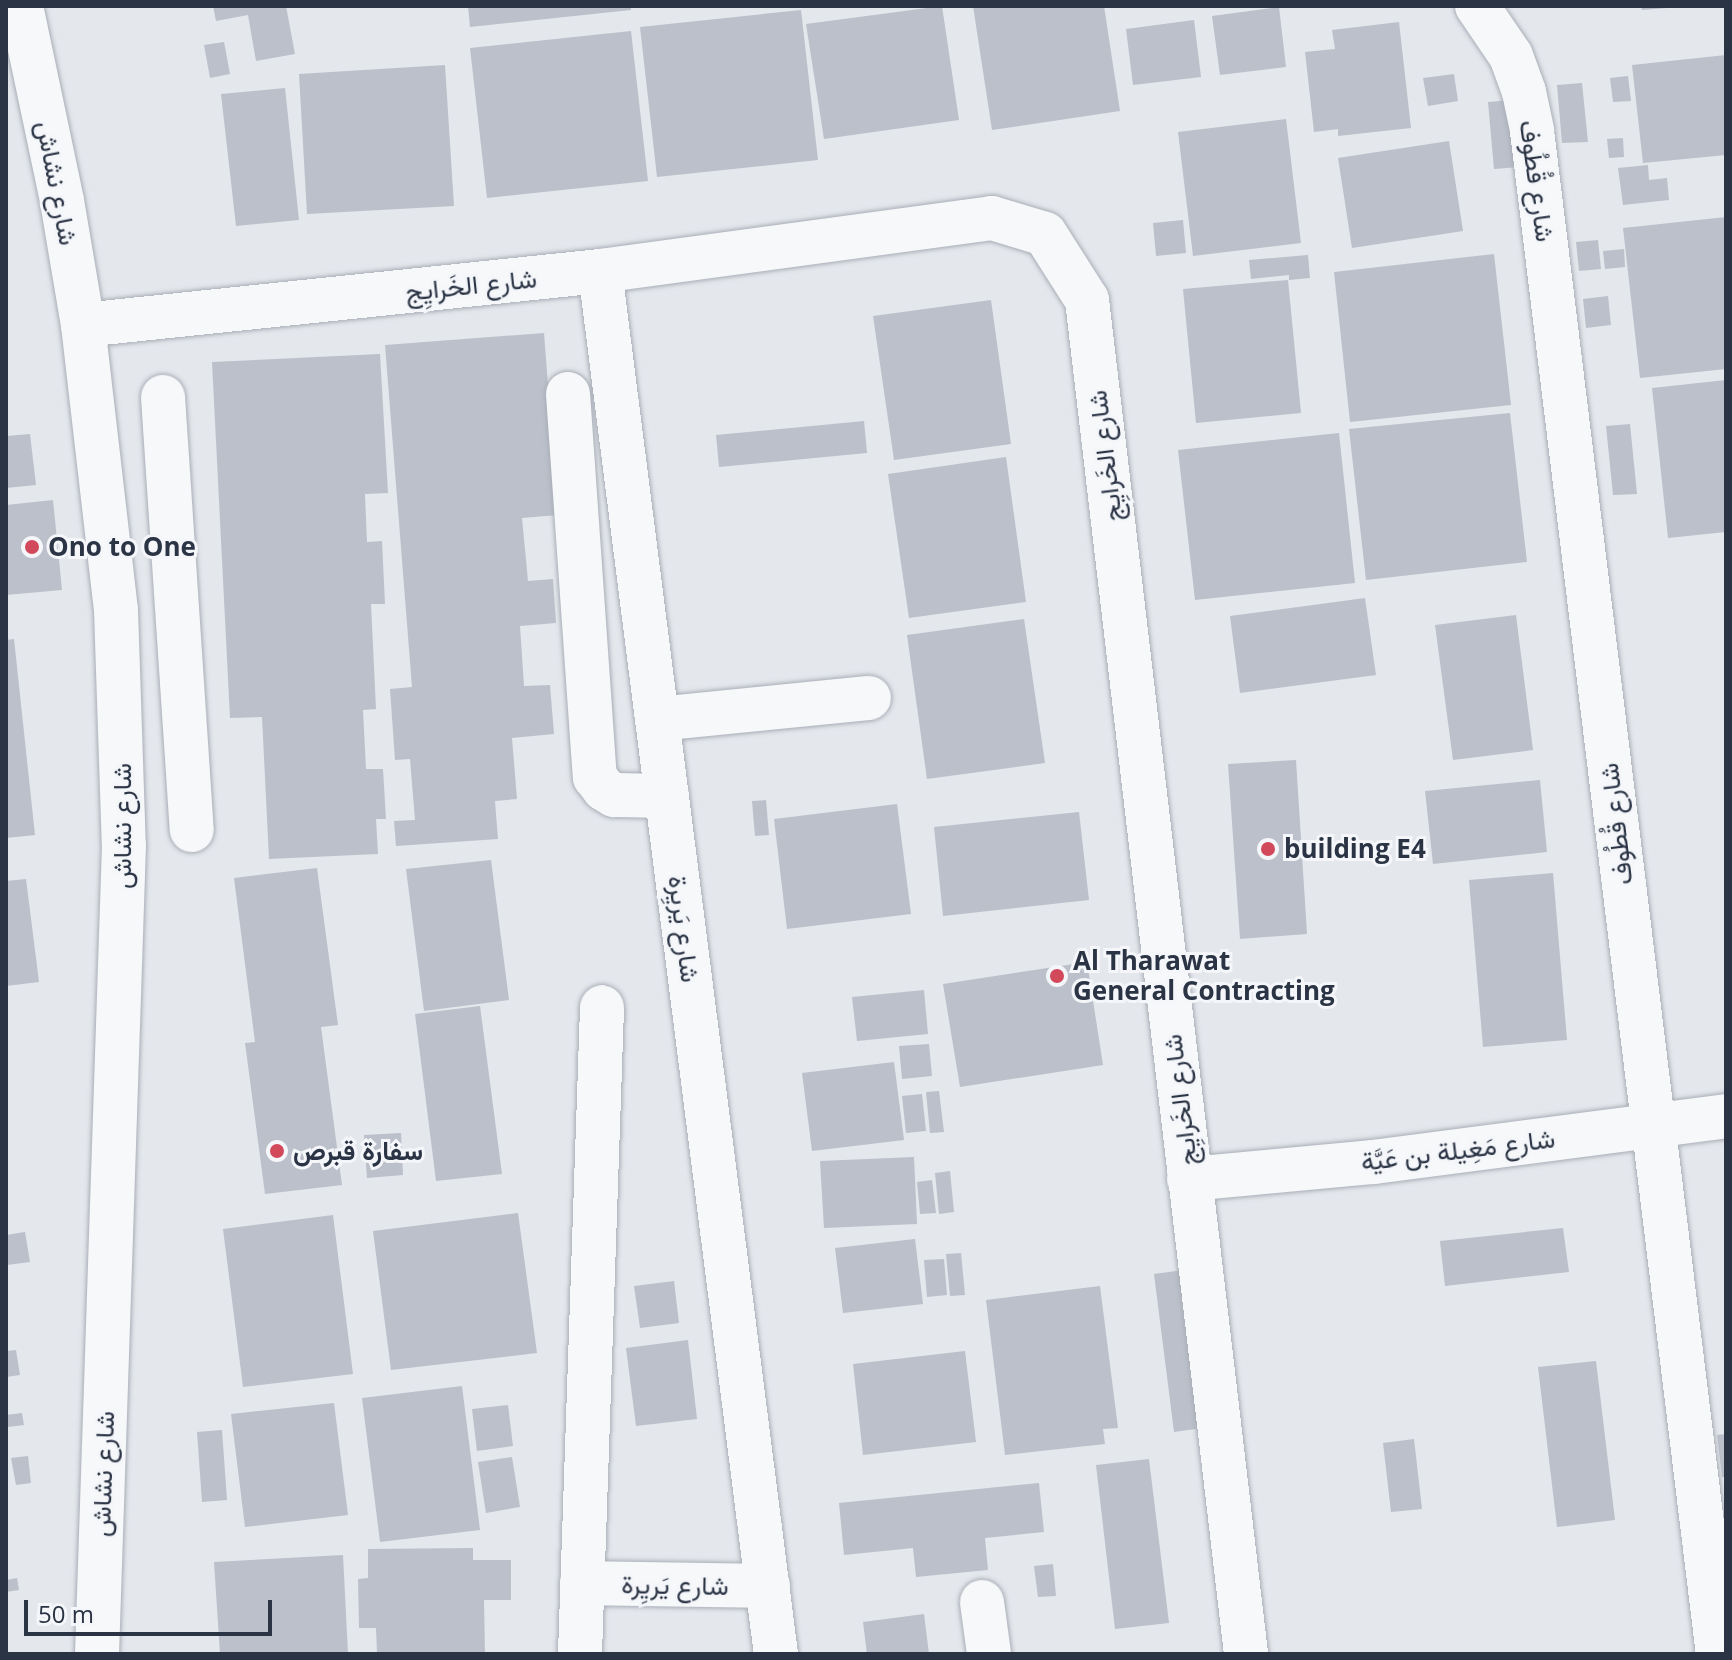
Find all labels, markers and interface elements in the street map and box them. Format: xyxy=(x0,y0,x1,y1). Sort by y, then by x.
street label: شارع نشاش xyxy=(30,118,84,248)
street label: شارع قُطُوف xyxy=(1513,118,1561,244)
street label: شارع الخَرايِج xyxy=(404,263,538,307)
street label: شارع الخَرايِج xyxy=(1081,389,1129,523)
place label: Ono to One xyxy=(48,531,196,563)
marker: Ono to One xyxy=(23,538,41,556)
street label: شارع قُطُوف xyxy=(1593,761,1639,887)
street label: شارع نشاش xyxy=(106,763,138,889)
place label: building E4 xyxy=(1284,833,1426,865)
marker: building E4 xyxy=(1259,840,1277,858)
street label: شارع يَريِرة xyxy=(662,874,706,984)
place label: Al Tharawat General Contracting xyxy=(1073,945,1335,1006)
marker: Al Tharawat General Contracting xyxy=(1048,967,1066,985)
street label: شارع الخَرايِج xyxy=(1156,1033,1204,1167)
street label: شارع مَغِيلة بن عَيَّة xyxy=(1359,1123,1557,1177)
place label: سفارة قبرص xyxy=(293,1135,423,1167)
marker: سفارة قبرص xyxy=(268,1142,286,1160)
street label: شارع نشاش xyxy=(85,1411,121,1537)
street label: شارع يَريِرة xyxy=(621,1568,729,1602)
scale bar xyxy=(28,1584,276,1634)
text: 50 m xyxy=(38,1597,94,1630)

